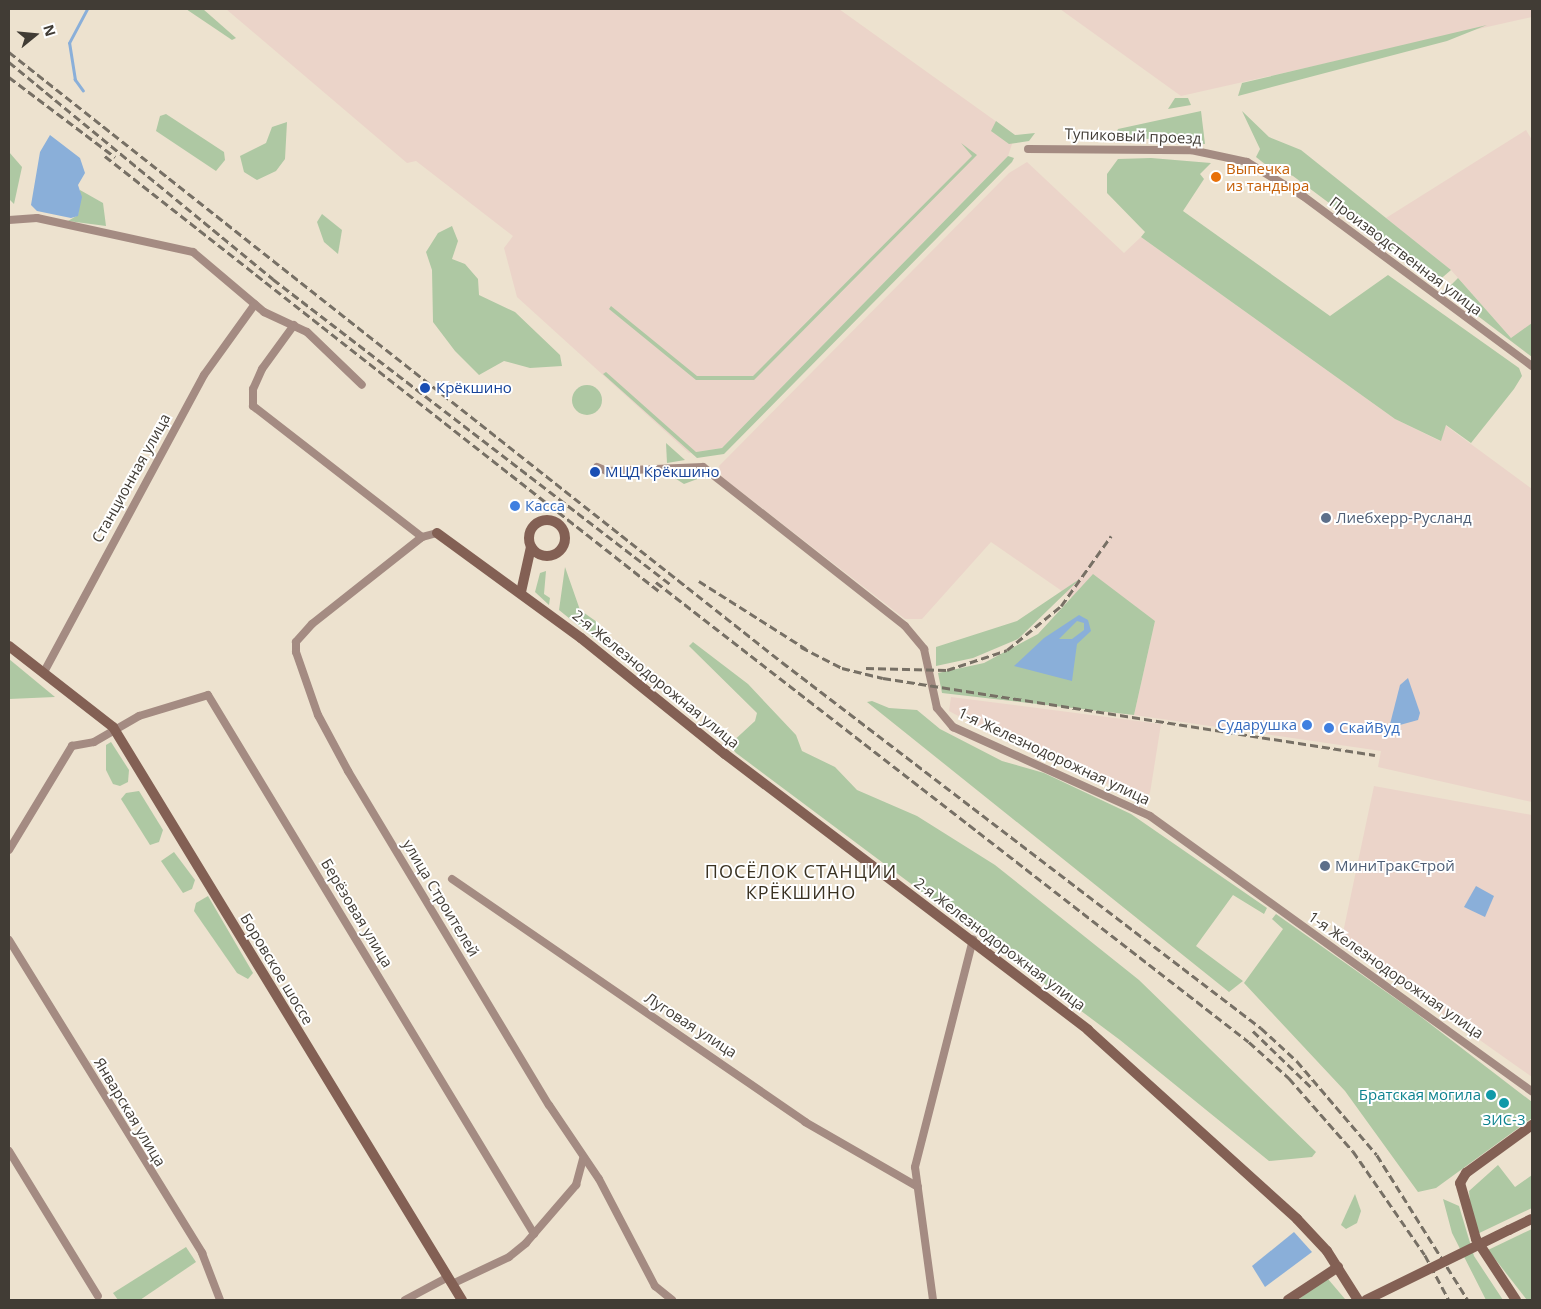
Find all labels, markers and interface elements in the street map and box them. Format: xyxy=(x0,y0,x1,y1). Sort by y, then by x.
north arrow xyxy=(10,10,60,60)
text: N xyxy=(39,22,61,39)
street label: Тупиковый проезд xyxy=(1064,125,1202,147)
place label: Выпечка из тандыра xyxy=(1226,159,1309,194)
marker: Выпечка из тандыра xyxy=(1210,171,1222,183)
street label: Производственная улица xyxy=(1326,193,1486,319)
place label: Крёкшино xyxy=(436,379,512,397)
marker: Крёкшино xyxy=(418,381,432,395)
street label: Станционная улица xyxy=(88,410,174,546)
place label: МЦД Крёкшино xyxy=(605,463,720,481)
marker: МЦД Крёкшино xyxy=(589,466,601,478)
place label: Касса xyxy=(525,497,565,515)
marker: Касса xyxy=(509,500,521,512)
place label: Лиебхерр-Русланд xyxy=(1336,509,1472,527)
marker: Лиебхерр-Русланд xyxy=(1320,512,1332,524)
street label: 2-я Железнодорожная улица xyxy=(569,606,743,752)
street label: 1-я Железнодорожная улица xyxy=(955,704,1153,808)
place label: Сударушка xyxy=(1217,716,1297,734)
marker: Сударушка xyxy=(1301,719,1313,731)
place label: СкайВуд xyxy=(1339,719,1400,737)
marker: СкайВуд xyxy=(1323,722,1335,734)
street label: улица Строителей xyxy=(399,836,483,960)
street label: Берёзовая улица xyxy=(317,855,397,971)
place label: МиниТракСтрой xyxy=(1335,857,1455,875)
marker: МиниТракСтрой xyxy=(1319,860,1331,872)
district label: ПОСЁЛОК СТАНЦИИ КРЁКШИНО xyxy=(703,861,899,904)
street label: 2-я Железнодорожная улица xyxy=(911,874,1089,1014)
street label: 1-я Железнодорожная улица xyxy=(1305,907,1487,1043)
street label: Боровское шоссе xyxy=(237,910,317,1028)
street label: Луговая улица xyxy=(642,989,740,1061)
street label: Январская улица xyxy=(90,1054,170,1170)
place label: Братская могила xyxy=(1359,1086,1481,1104)
marker: Братская могила xyxy=(1485,1089,1497,1101)
marker: ЗИС-3 xyxy=(1498,1097,1510,1109)
place label: ЗИС-3 xyxy=(1483,1111,1525,1129)

